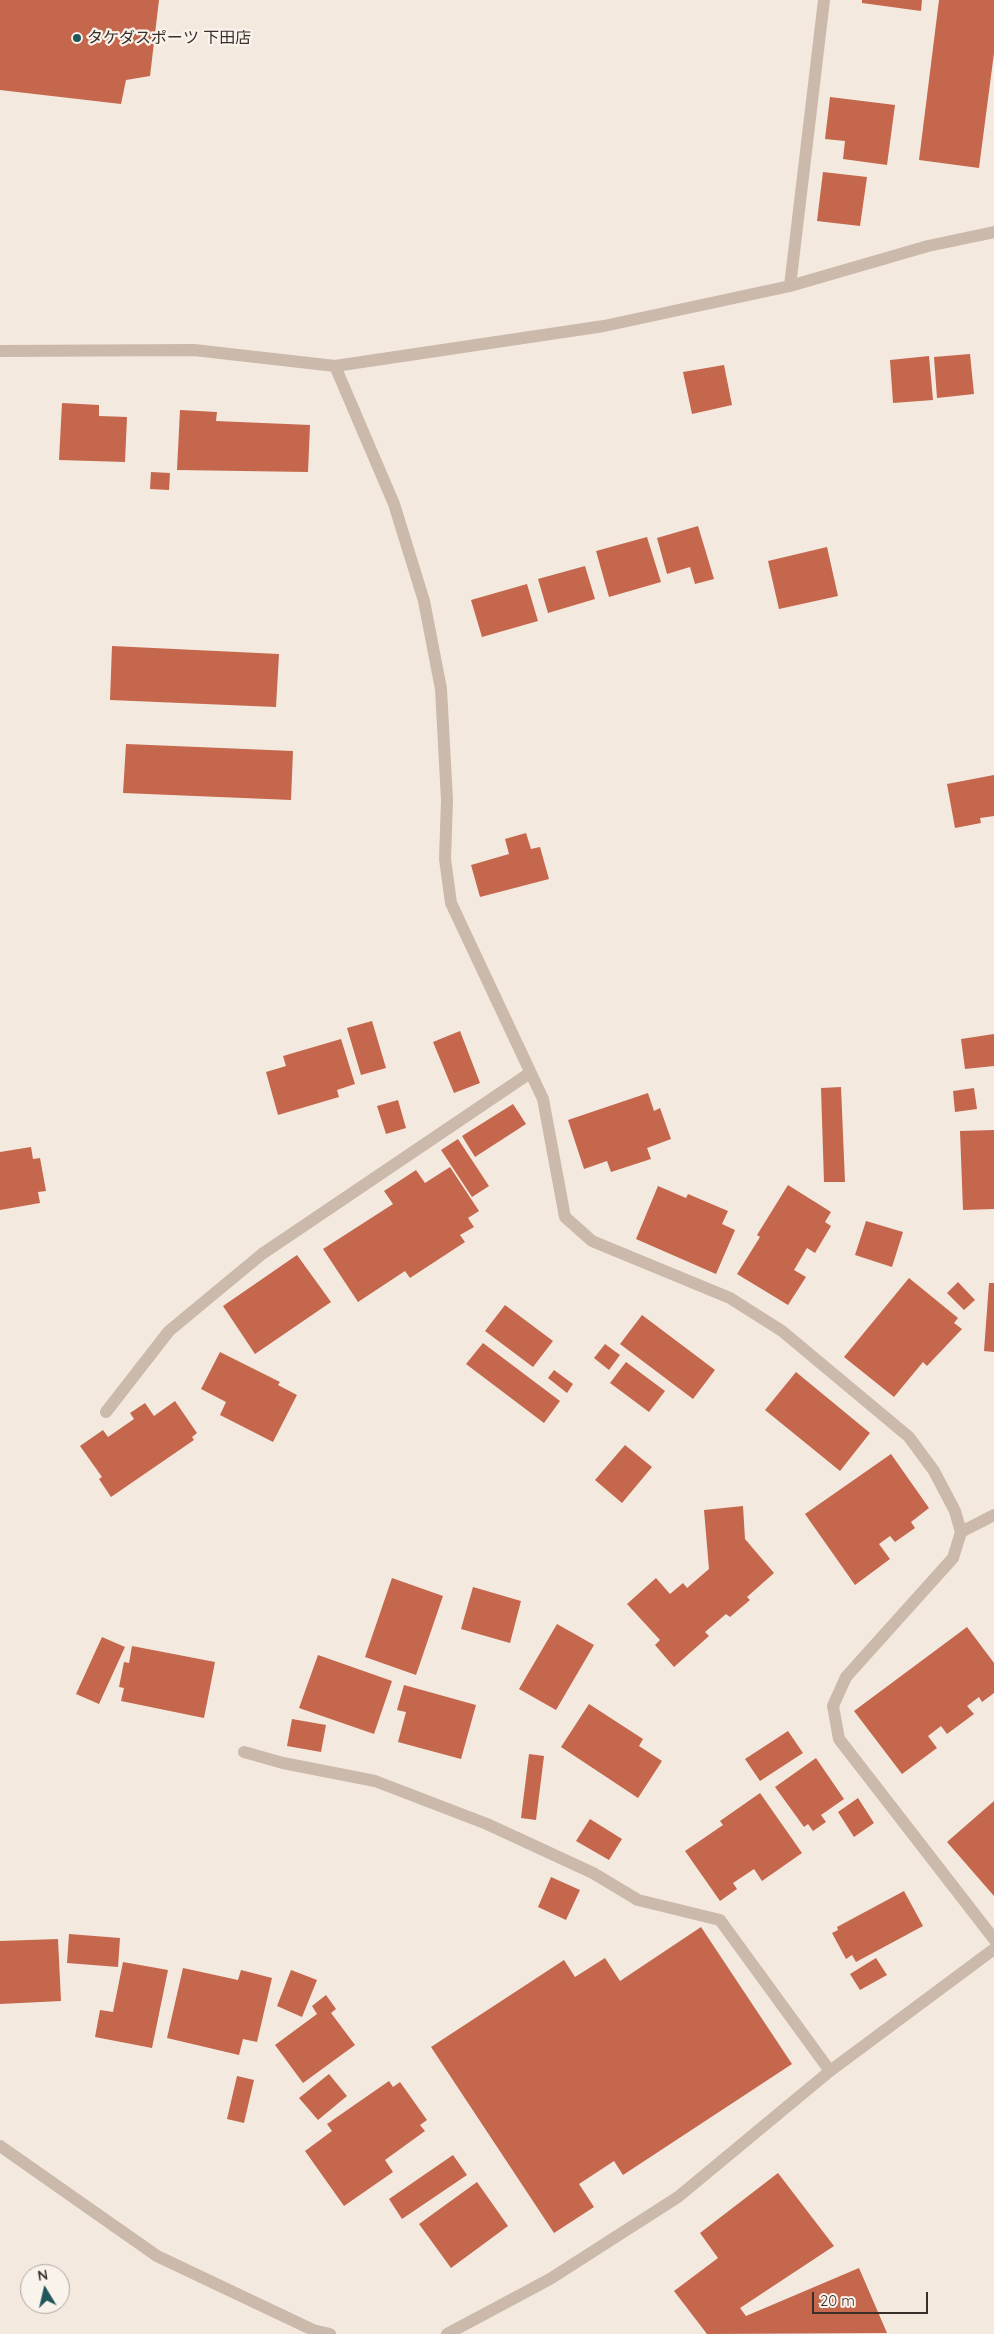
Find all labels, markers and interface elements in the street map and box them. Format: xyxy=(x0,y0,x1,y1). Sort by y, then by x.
place label: タケダスポーツ 下田店 xyxy=(87,28,251,48)
marker: タケダスポーツ 下田店 xyxy=(71,32,83,44)
north arrow xyxy=(20,2264,70,2314)
text: N xyxy=(36,2265,49,2285)
scale bar xyxy=(814,2282,930,2314)
text: 20 m xyxy=(820,2291,855,2310)

